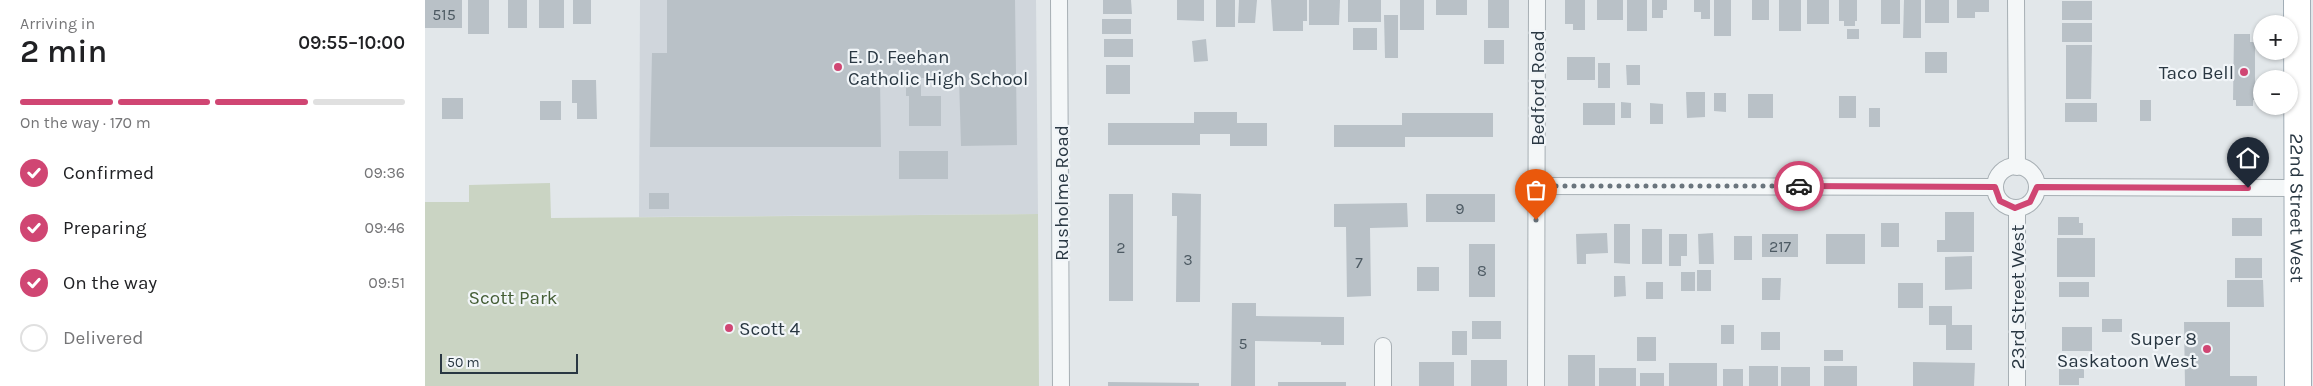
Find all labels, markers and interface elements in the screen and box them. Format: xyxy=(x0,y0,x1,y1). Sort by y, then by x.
house number: 515 xyxy=(432,5,456,24)
text: Arriving in xyxy=(20,14,95,33)
map controls xyxy=(2253,15,2298,115)
button: + xyxy=(2253,15,2298,60)
street label: Bedford Road xyxy=(1527,30,1549,146)
text: 09:55–10:00 xyxy=(298,32,405,54)
text: 2 min xyxy=(20,33,107,70)
place label: E. D. Feehan Catholic High School xyxy=(848,46,1028,90)
marker: E. D. Feehan Catholic High School xyxy=(832,61,844,73)
place label: Taco Bell xyxy=(2159,62,2234,84)
marker: Taco Bell xyxy=(2238,66,2250,78)
button: − xyxy=(2253,70,2298,115)
text: On the way · 170 m xyxy=(20,113,151,132)
street label: Rusholme Road xyxy=(1051,125,1073,261)
street label: 22nd Street West xyxy=(2285,133,2308,283)
pin xyxy=(2227,137,2269,188)
icon: home xyxy=(2234,144,2262,172)
icon: check xyxy=(20,159,48,187)
courier xyxy=(1774,161,1824,211)
text: Confirmed xyxy=(63,162,154,184)
text: 09:36 xyxy=(364,163,405,182)
pin xyxy=(1515,169,1557,220)
icon: car xyxy=(1785,172,1813,200)
icon: bag xyxy=(1522,176,1550,204)
house number: 9 xyxy=(1455,199,1465,218)
icon: check xyxy=(20,214,48,242)
text: Preparing xyxy=(63,217,146,239)
text: 09:46 xyxy=(364,218,405,237)
street label: 23rd Street West xyxy=(2007,225,2029,369)
house number: 217 xyxy=(1769,237,1792,256)
house number: 2 xyxy=(1116,238,1126,257)
house number: 3 xyxy=(1183,250,1193,269)
house number: 7 xyxy=(1355,253,1363,272)
house number: 8 xyxy=(1477,261,1487,280)
icon: check xyxy=(20,269,48,297)
text: On the way xyxy=(63,272,157,294)
text: 09:51 xyxy=(368,273,405,292)
park label: Scott Park xyxy=(468,287,558,309)
place label: Scott 4 xyxy=(739,318,800,340)
marker: Scott 4 xyxy=(723,322,735,334)
text: Delivered xyxy=(63,327,143,349)
place label: Super 8 Saskatoon West xyxy=(2057,328,2197,372)
house number: 5 xyxy=(1238,334,1248,353)
marker: Super 8 Saskatoon West xyxy=(2201,343,2213,355)
scale bar xyxy=(440,351,577,374)
text: 50 m xyxy=(447,354,480,371)

